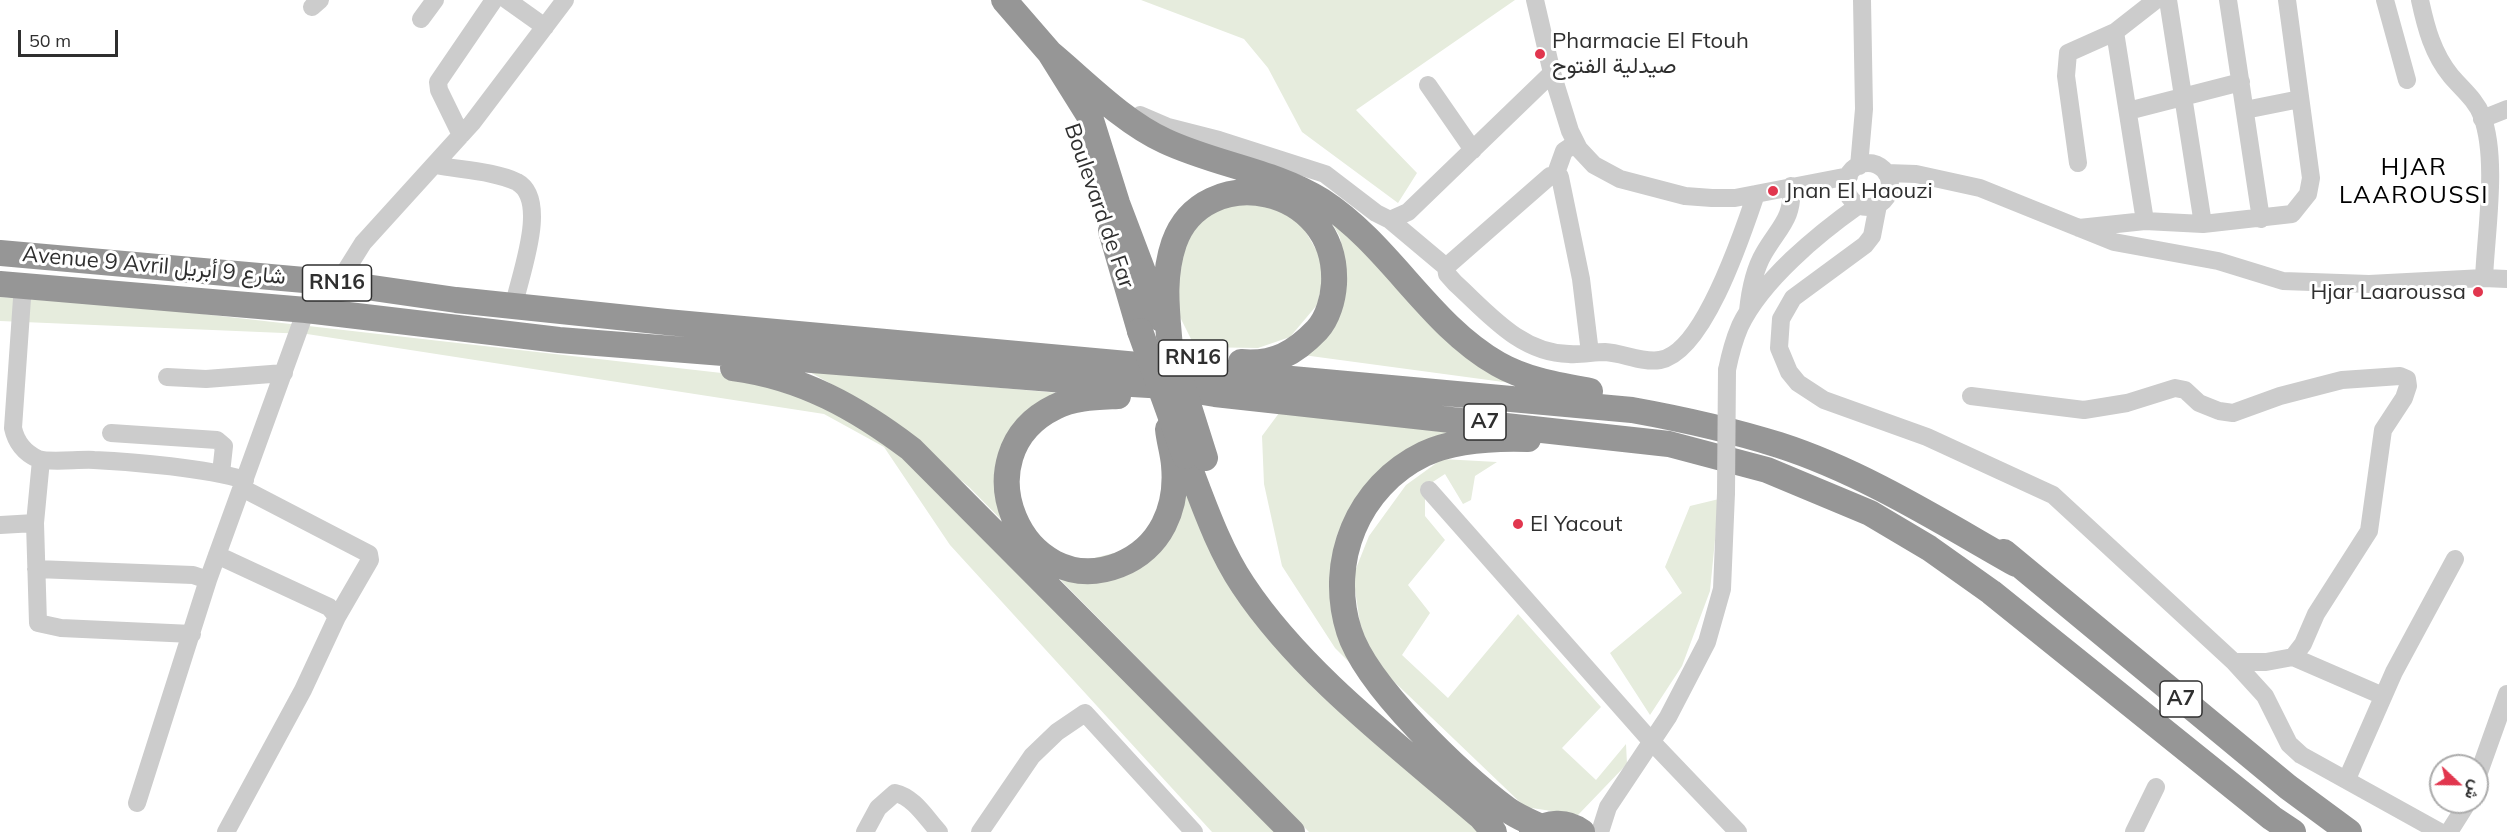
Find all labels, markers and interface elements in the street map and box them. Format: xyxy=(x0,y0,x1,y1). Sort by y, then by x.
scale bar xyxy=(21,18,122,56)
place label: Pharmacie El Ftouh صيدلية الفتوح xyxy=(1552,28,1749,80)
text: 50 m xyxy=(29,29,71,52)
marker: Pharmacie El Ftouh صيدلية الفتوح xyxy=(1533,47,1547,61)
street label: Boulevard de Far xyxy=(1058,120,1140,292)
district label: HJAR LAAROUSSI xyxy=(2339,154,2489,210)
place label: Jnan El Haouzi xyxy=(1785,178,1933,204)
marker: Jnan El Haouzi xyxy=(1766,184,1780,198)
street label: Avenue 9 Avril شارع 9 أبريل xyxy=(21,241,287,291)
road number: RN16 xyxy=(302,265,372,301)
place label: Hjar Laaroussa xyxy=(2310,279,2466,305)
marker: Hjar Laaroussa xyxy=(2471,285,2485,299)
road number: RN16 xyxy=(1158,340,1228,376)
road number: A7 xyxy=(1464,404,1506,440)
place label: El Yacout xyxy=(1530,511,1622,537)
marker: El Yacout xyxy=(1511,517,1525,531)
road number: A7 xyxy=(2160,681,2202,717)
north arrow xyxy=(2429,754,2489,814)
text: ش xyxy=(2461,777,2487,803)

